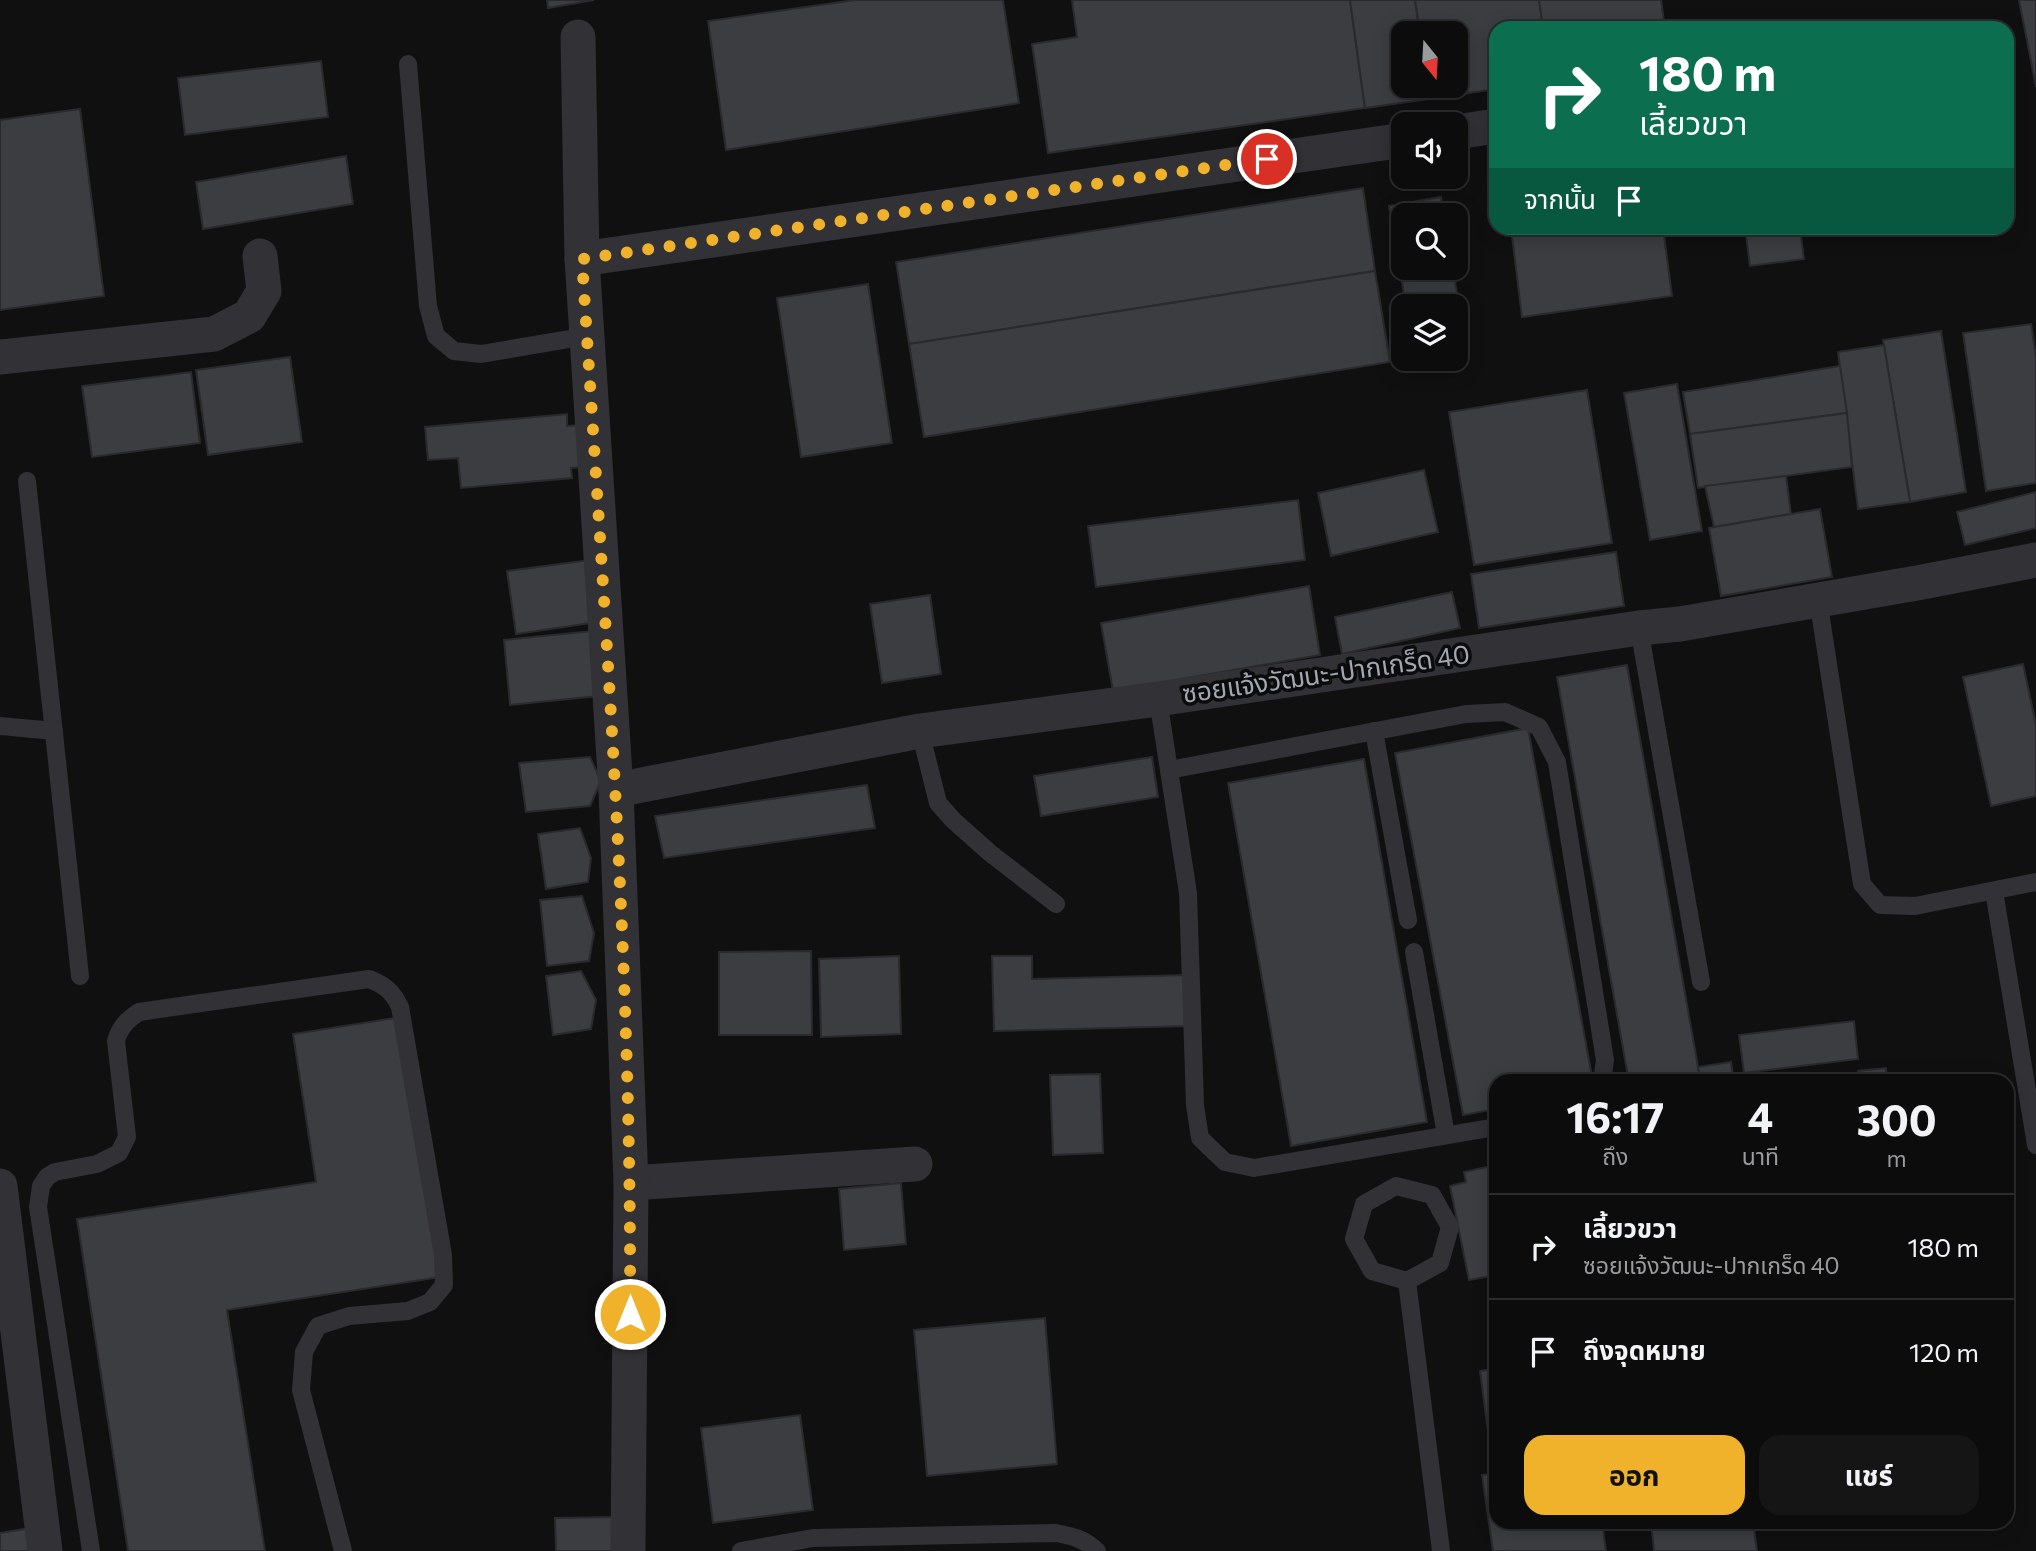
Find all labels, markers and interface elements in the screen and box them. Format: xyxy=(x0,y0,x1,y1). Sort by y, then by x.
north arrow xyxy=(1391,21,1468,98)
map controls xyxy=(1391,21,1468,371)
text: 180 m xyxy=(1639,41,1776,101)
icon: right xyxy=(1524,49,1615,140)
text: เลี้ยวขวา xyxy=(1639,102,1747,142)
button: sound xyxy=(1391,112,1468,189)
pin xyxy=(1237,129,1297,189)
icon: arrive xyxy=(1248,140,1286,178)
icon: arrive xyxy=(1610,182,1648,220)
text: จากนั้น xyxy=(1524,183,1596,214)
button: search xyxy=(1391,203,1468,280)
button: layers xyxy=(1391,294,1468,371)
street label: ซอยแจ้งวัฒนะ-ปากเกร็ด 40 xyxy=(1180,637,1472,708)
text: 16:17 xyxy=(1566,1090,1664,1142)
text: 4 xyxy=(1748,1090,1773,1142)
text: 300 xyxy=(1856,1093,1937,1145)
text: ถึง xyxy=(1602,1142,1628,1170)
text: นาที xyxy=(1742,1142,1779,1170)
text: m xyxy=(1887,1144,1907,1172)
text: เลี้ยวขวา xyxy=(1583,1212,1677,1243)
icon: right xyxy=(1524,1228,1562,1266)
text: 180 m xyxy=(1907,1231,1979,1262)
text: ซอยแจ้งวัฒนะ-ปากเกร็ด 40 xyxy=(1583,1251,1840,1279)
position arrow xyxy=(593,1277,667,1351)
icon: arrive xyxy=(1524,1333,1562,1371)
text: ถึงจุดหมาย xyxy=(1583,1334,1706,1365)
text: 120 m xyxy=(1909,1336,1979,1367)
button: ออก xyxy=(1524,1435,1745,1515)
button: แชร์ xyxy=(1759,1435,1979,1515)

